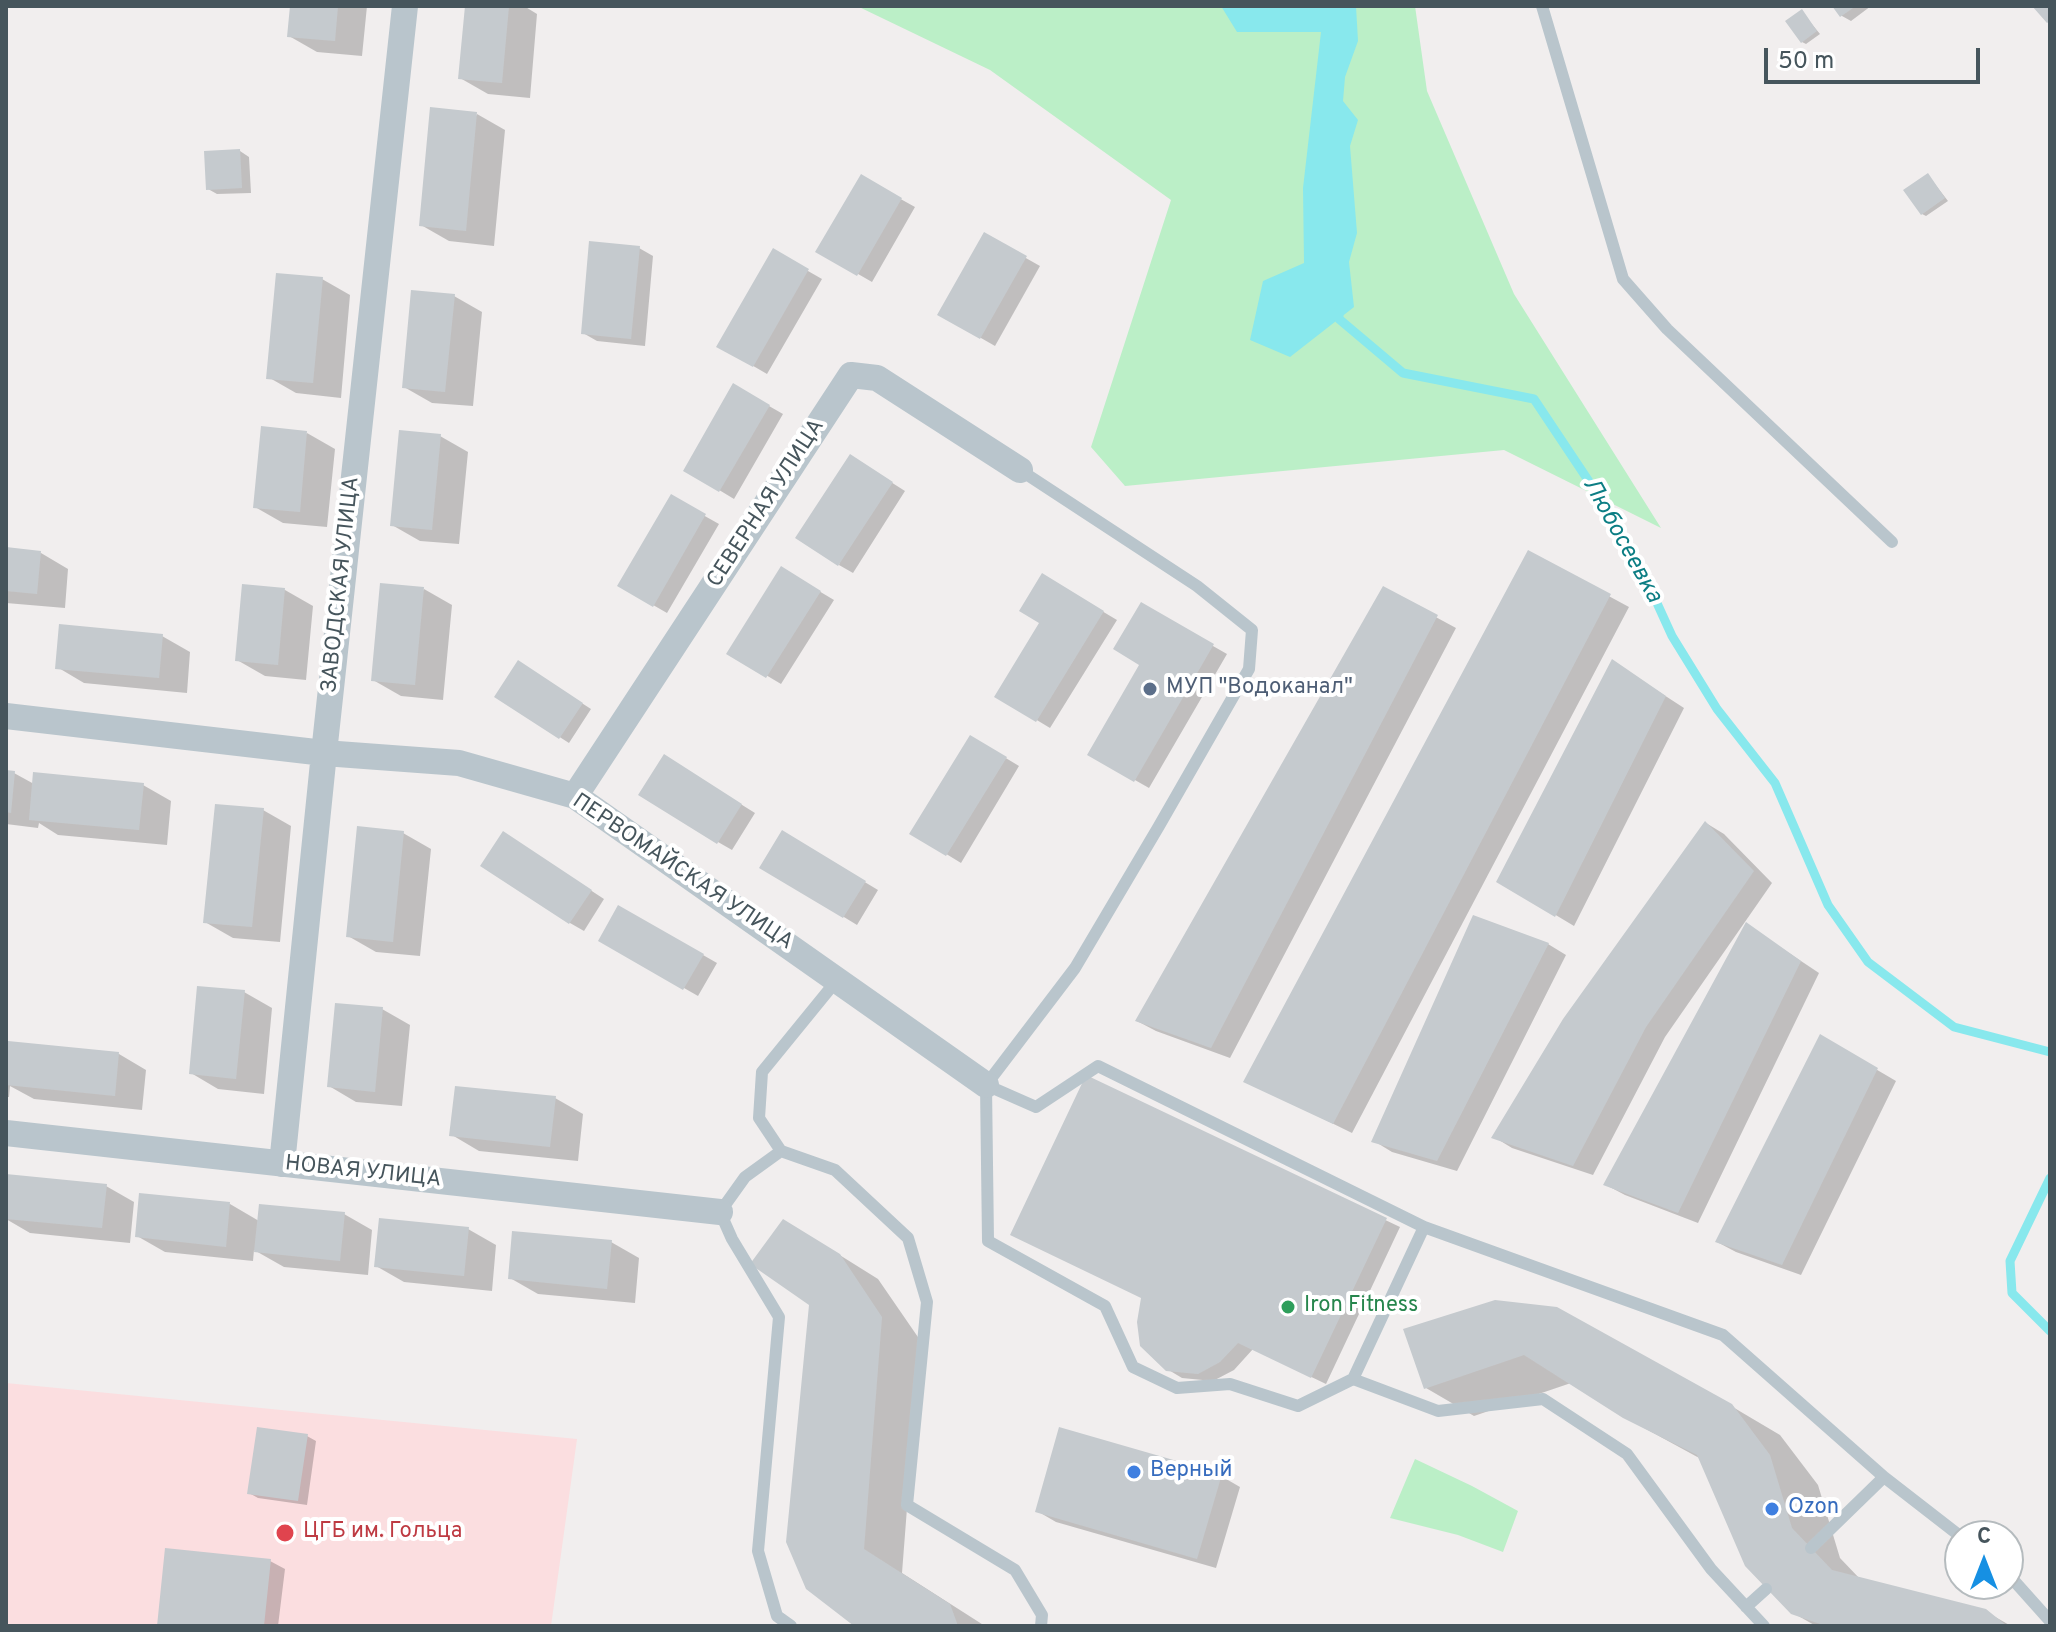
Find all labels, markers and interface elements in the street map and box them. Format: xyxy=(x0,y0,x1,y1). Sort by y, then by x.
scale bar xyxy=(1768,32,1984,82)
text: 50 m xyxy=(1778,47,1834,77)
street label: СЕВЕРНАЯ УЛИЦА xyxy=(703,415,831,593)
water label: Любосеевка xyxy=(1575,473,1667,609)
street label: ЗАВОДСКАЯ УЛИЦА xyxy=(318,476,366,694)
place label: МУП "Водоканал" xyxy=(1166,676,1353,702)
marker: МУП "Водоканал" xyxy=(1141,680,1159,698)
street label: ПЕРВОМАЙСКАЯ УЛИЦА xyxy=(567,789,797,957)
street label: НОВАЯ УЛИЦА xyxy=(284,1152,442,1194)
place label: Iron Fitness xyxy=(1304,1294,1418,1320)
marker: Iron Fitness xyxy=(1279,1298,1297,1316)
place label: Верный xyxy=(1150,1459,1232,1485)
marker: Верный xyxy=(1125,1463,1143,1481)
place label: Ozon xyxy=(1788,1496,1839,1522)
marker: Ozon xyxy=(1763,1500,1781,1518)
place label: ЦГБ им. Гольца xyxy=(303,1520,462,1546)
north arrow xyxy=(1944,1520,2024,1600)
marker: ЦГБ им. Гольца xyxy=(274,1522,296,1544)
text: С xyxy=(1977,1524,1991,1551)

